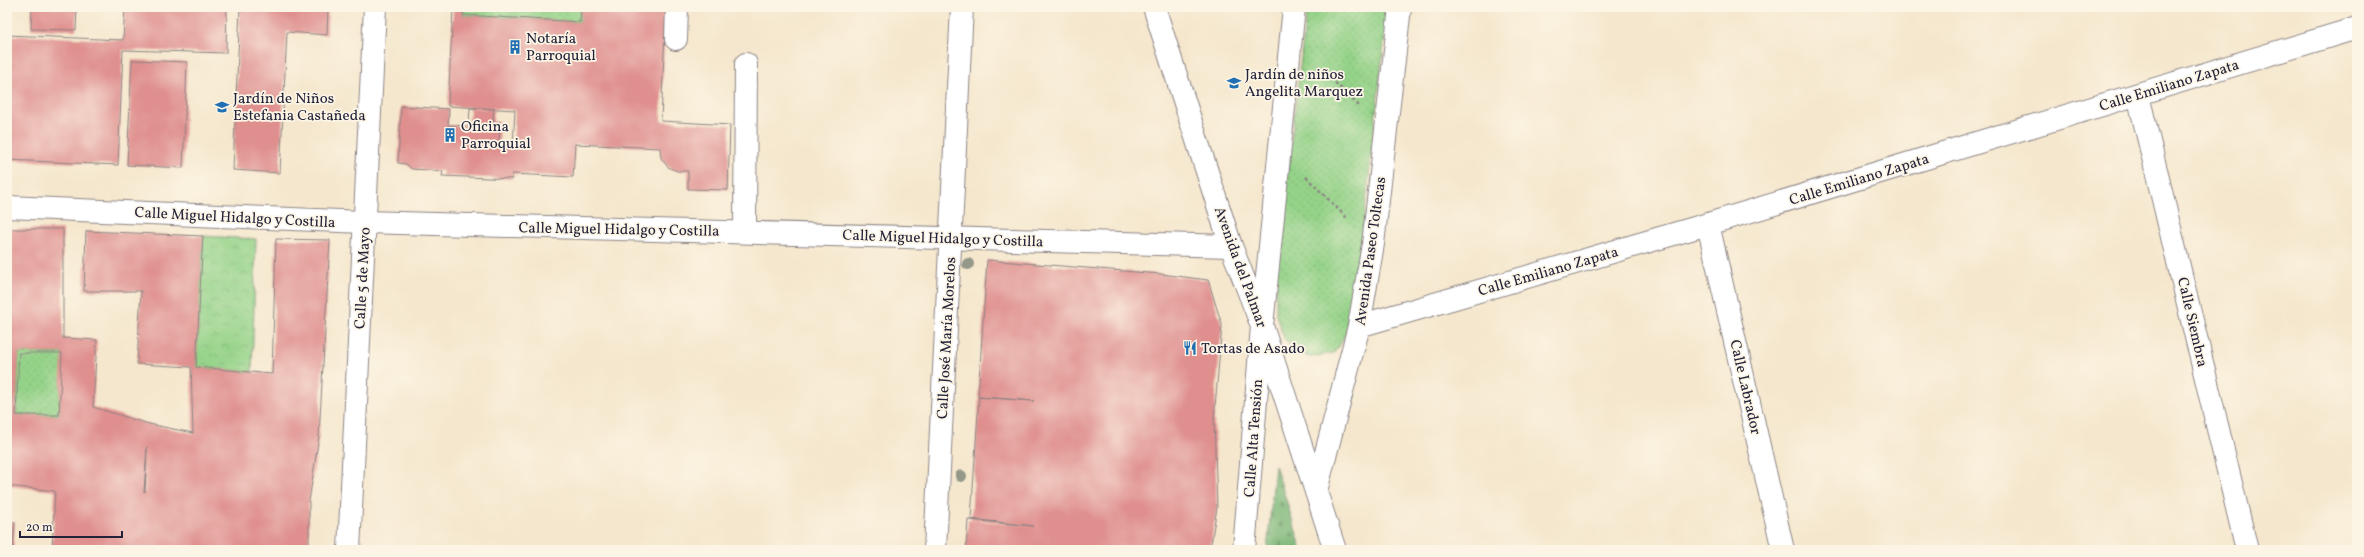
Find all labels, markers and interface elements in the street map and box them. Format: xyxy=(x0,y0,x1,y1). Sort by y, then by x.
place label: Notaría Parroquial xyxy=(526,29,596,67)
building icon: Notaría Parroquial xyxy=(507,39,523,55)
street label: Calle Emiliano Zapata xyxy=(2097,55,2242,118)
place label: Jardín de niños Angelita Marquez xyxy=(1245,65,1363,103)
school or university icon: Jardín de niños Angelita Marquez xyxy=(1226,75,1242,91)
place label: Jardín de Niños Estefania Castañeda xyxy=(233,89,366,127)
school or university icon: Jardín de Niños Estefania Castañeda xyxy=(214,99,230,115)
place label: Oficina Parroquial xyxy=(461,117,531,155)
building icon: Oficina Parroquial xyxy=(442,127,458,143)
street label: Calle Emiliano Zapata xyxy=(1787,149,1932,212)
street label: Avenida Paseo Toltecas xyxy=(1351,175,1392,327)
street label: Calle Miguel Hidalgo y Costilla xyxy=(134,203,336,234)
street label: Avenida del Palmar xyxy=(1208,204,1271,331)
street label: Calle Miguel Hidalgo y Costilla xyxy=(518,218,720,243)
street label: Calle Miguel Hidalgo y Costilla xyxy=(842,225,1044,254)
street label: Calle 5 de Mayo xyxy=(350,227,377,330)
street label: Calle Emiliano Zapata xyxy=(1476,242,1621,303)
street label: Calle José María Morelos xyxy=(933,256,962,420)
street label: Calle Siembra xyxy=(2171,275,2212,369)
street label: Calle Labrador xyxy=(1723,338,1766,437)
place label: Tortas de Asado xyxy=(1201,339,1305,360)
restaurant icon: Tortas de Asado xyxy=(1182,340,1198,356)
street label: Calle Alta Tensión xyxy=(1240,378,1269,498)
scale bar xyxy=(20,513,122,539)
text: 20 m xyxy=(26,520,53,536)

